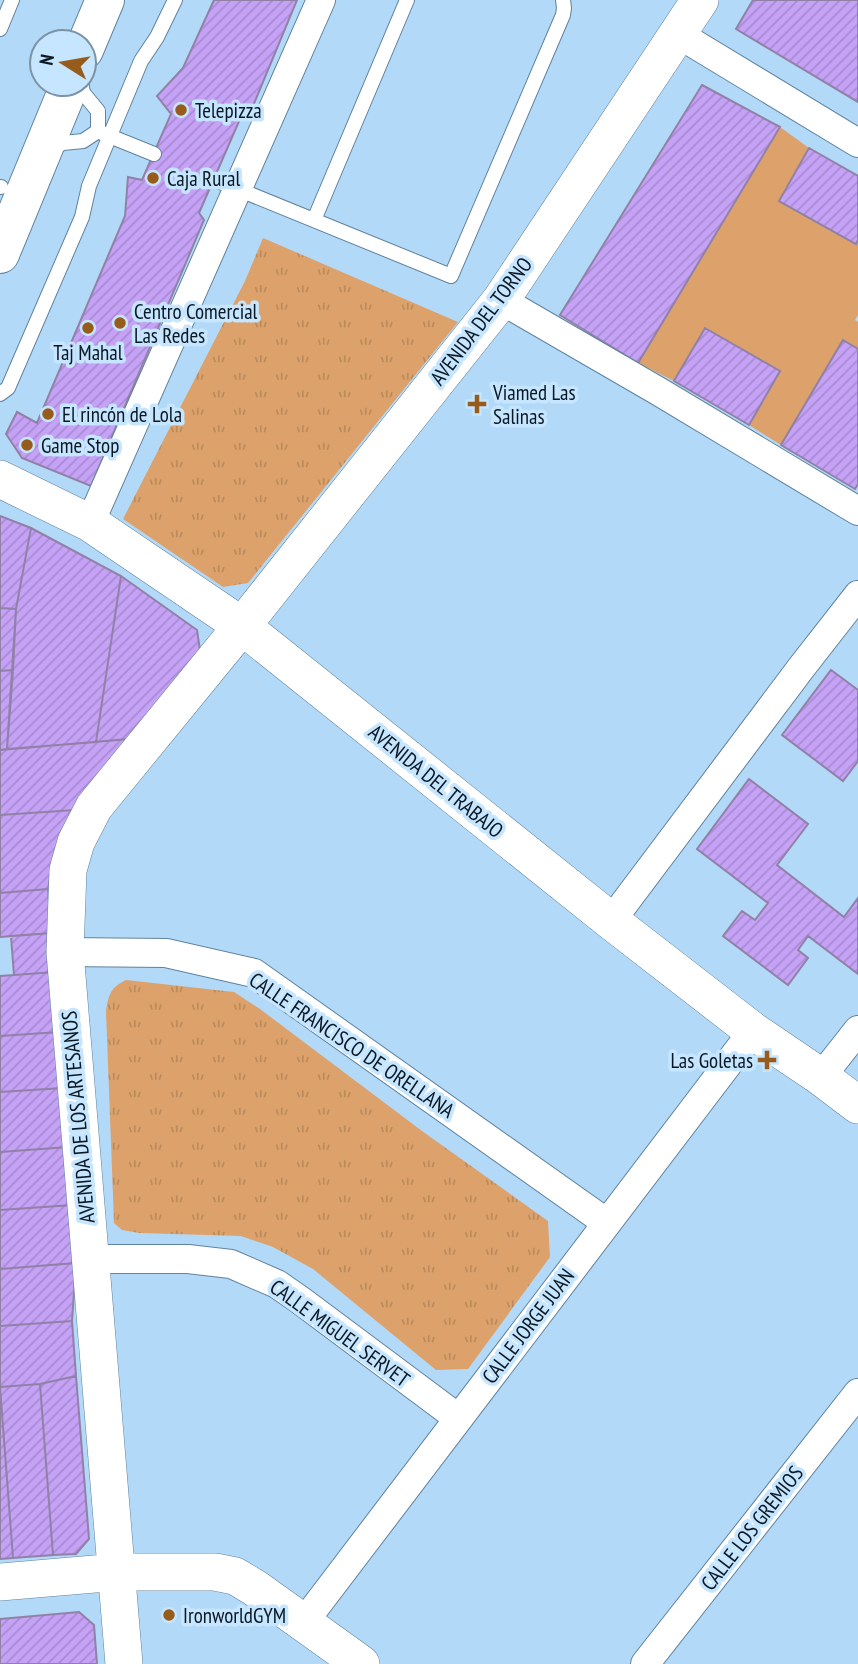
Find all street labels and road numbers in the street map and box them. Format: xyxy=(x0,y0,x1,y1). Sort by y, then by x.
street label: AVENIDA DEL TORNO xyxy=(424,252,538,390)
street label: AVENIDA DEL TRABAJO xyxy=(363,718,509,844)
street label: CALLE FRANCISCO DE ORELLANA xyxy=(244,966,460,1124)
street label: AVENIDA DE LOS ARTESANOS xyxy=(55,1010,101,1224)
street label: CALLE JORGE JUAN xyxy=(476,1263,580,1389)
street label: CALLE MIGUEL SERVET xyxy=(265,1273,416,1393)
street label: CALLE LOS GREMIOS xyxy=(695,1460,809,1596)

